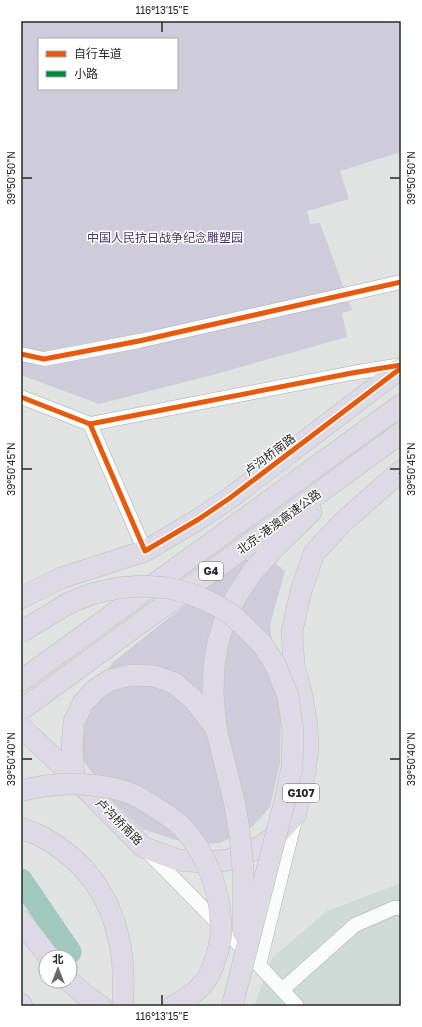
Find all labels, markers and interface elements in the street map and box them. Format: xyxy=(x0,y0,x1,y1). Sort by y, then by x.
text: 116°13'15"E xyxy=(135,4,189,16)
legend xyxy=(38,38,178,90)
text: 自行车道 xyxy=(74,46,122,61)
text: 小路 xyxy=(74,66,98,81)
text: 39°50'50"N xyxy=(5,151,17,205)
text: 39°50'50"N xyxy=(405,151,417,205)
park label: 中国人民抗日战争纪念雕塑园 xyxy=(87,230,243,245)
street label: 卢沟桥南路 xyxy=(241,431,298,479)
text: 39°50'45"N xyxy=(5,442,17,496)
text: 39°50'45"N xyxy=(405,442,417,496)
street label: 北京-港澳高速公路 xyxy=(234,486,324,557)
road number: G4 xyxy=(199,562,223,580)
text: 39°50'40"N xyxy=(5,732,17,786)
text: 39°50'40"N xyxy=(405,732,417,786)
road number: G107 xyxy=(283,784,319,802)
street label: 卢沟桥南路 xyxy=(93,795,146,848)
north arrow xyxy=(38,949,78,989)
text: 北 xyxy=(53,952,64,965)
text: 116°13'15"E xyxy=(135,1010,189,1022)

